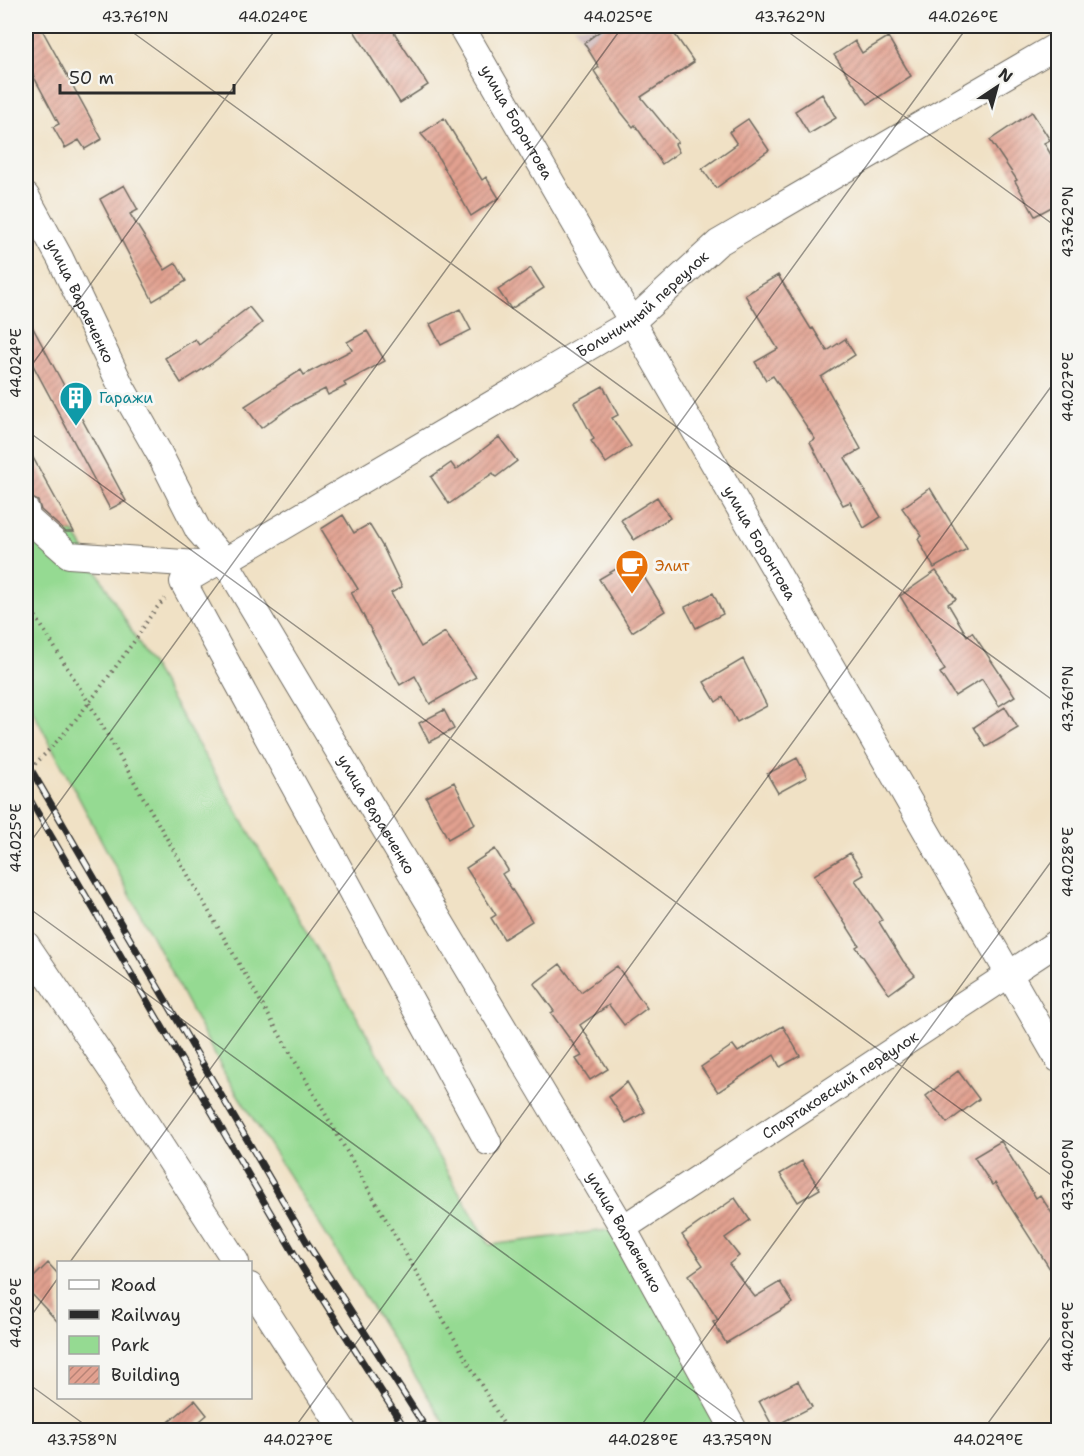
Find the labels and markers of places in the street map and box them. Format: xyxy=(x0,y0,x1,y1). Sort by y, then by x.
building icon: Гаражи xyxy=(58,380,94,427)
place label: Гаражи xyxy=(99,388,153,408)
cafe icon: Элит xyxy=(614,548,650,595)
place label: Элит xyxy=(655,556,690,576)

